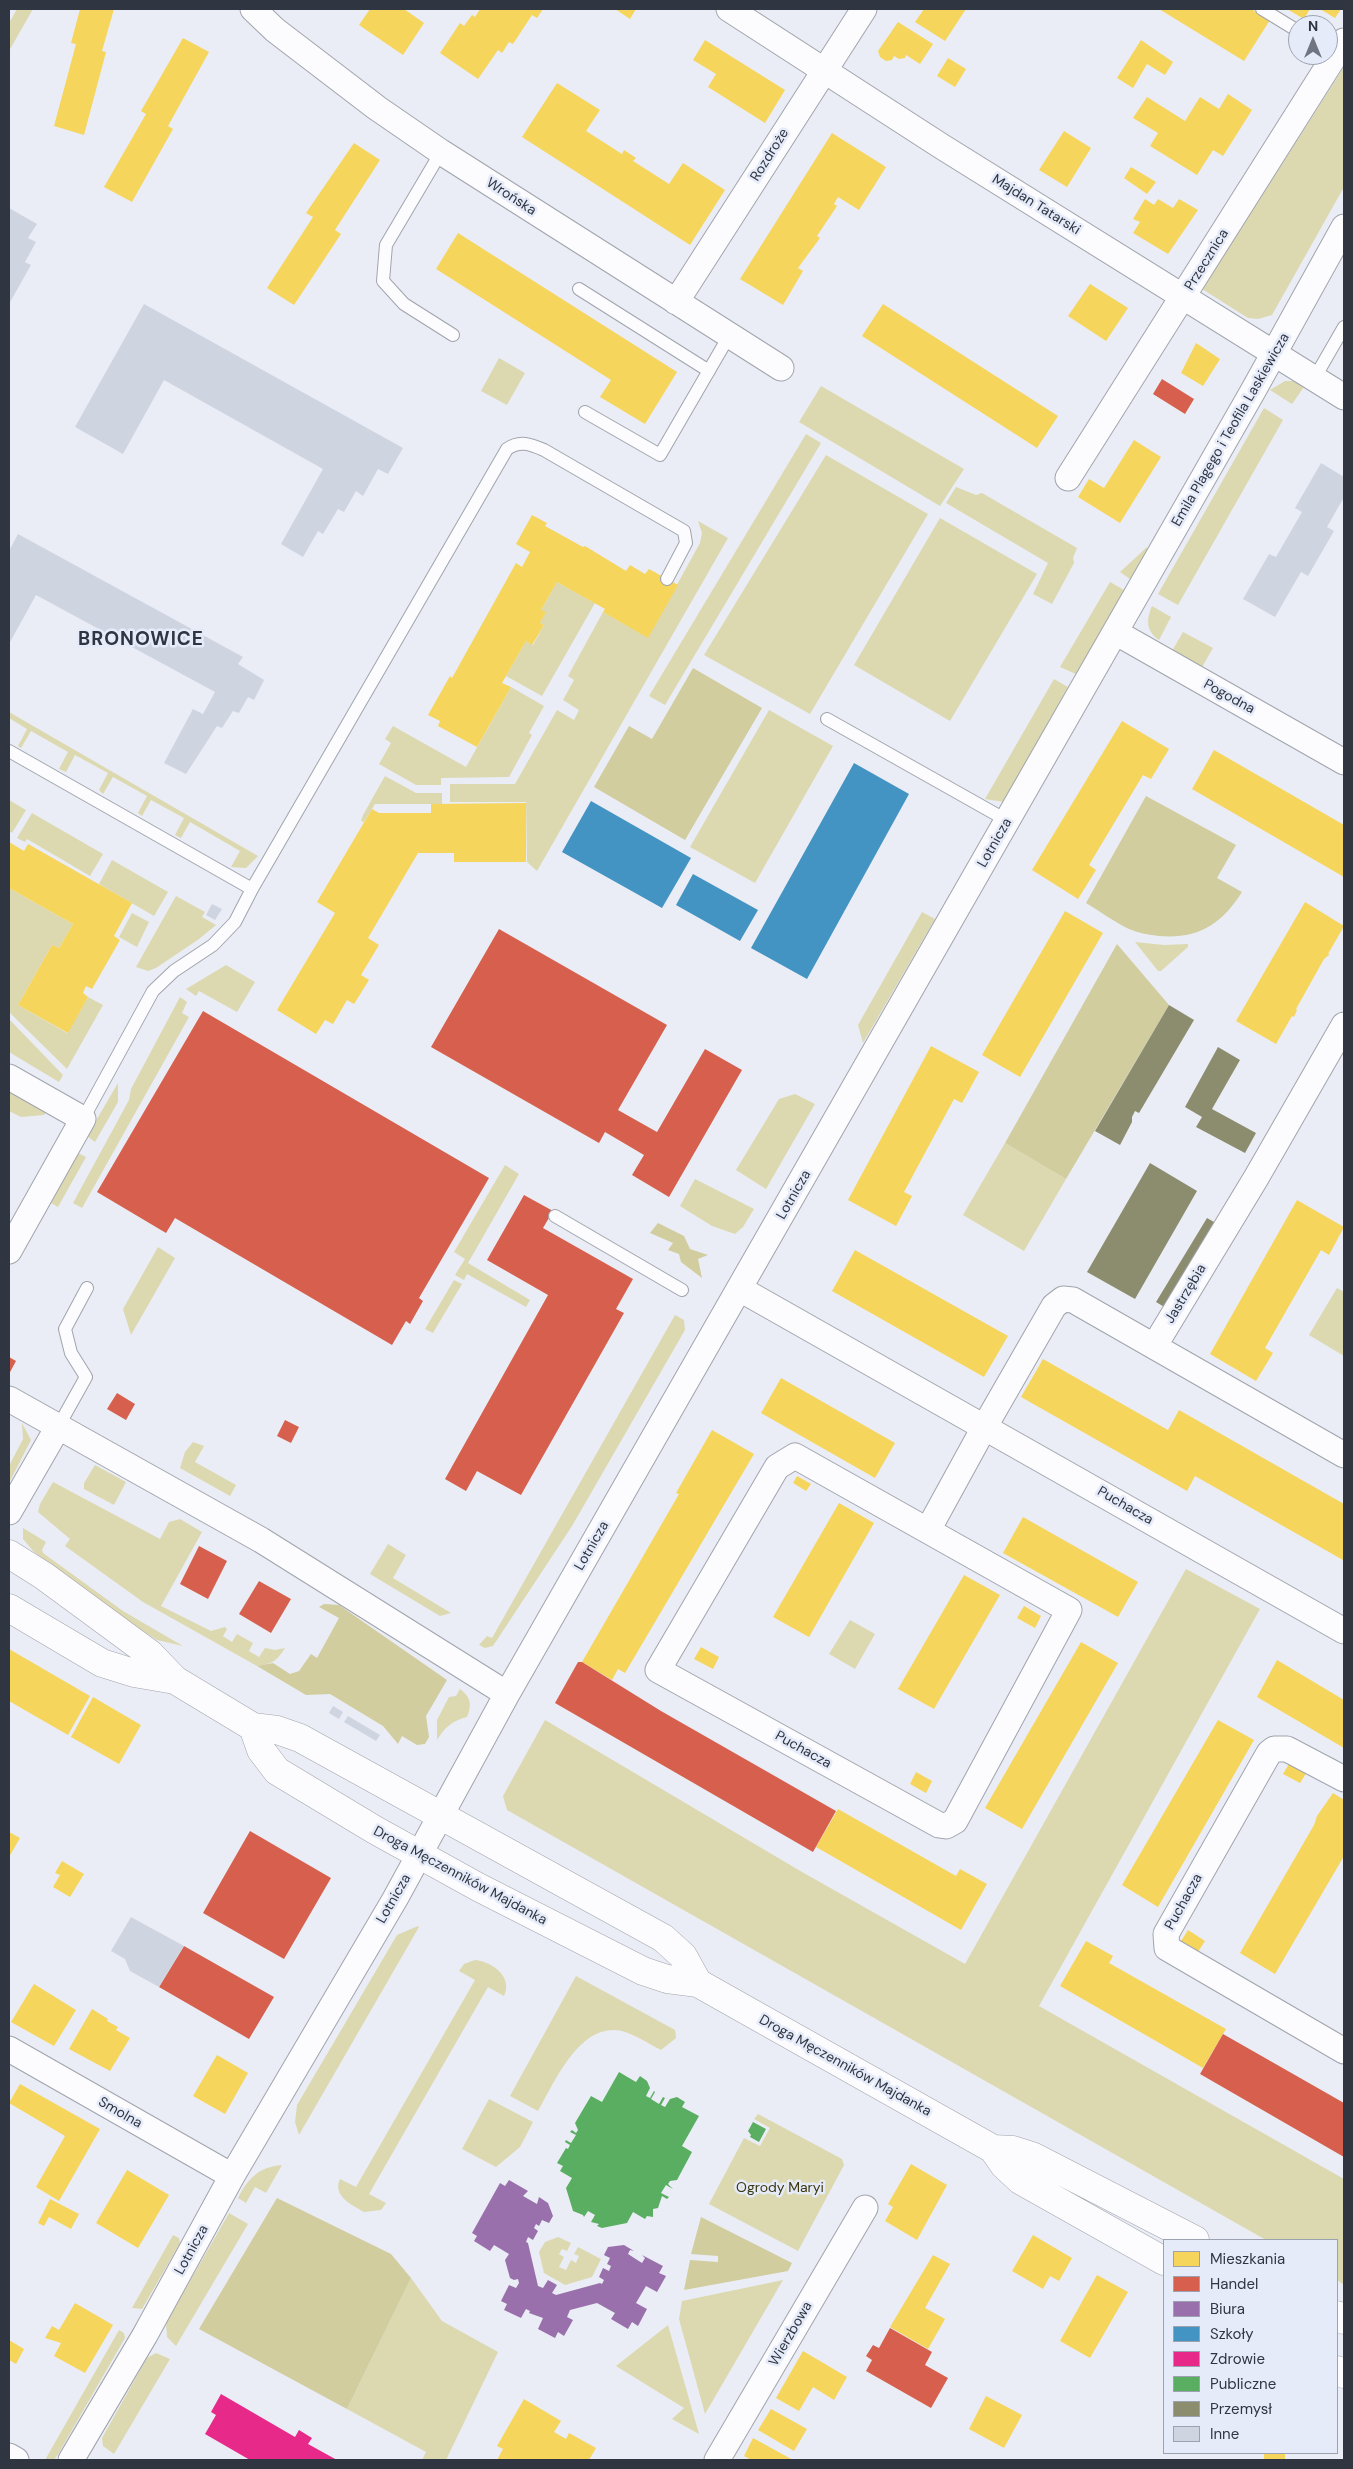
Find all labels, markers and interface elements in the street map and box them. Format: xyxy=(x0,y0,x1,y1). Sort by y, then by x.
north arrow xyxy=(1288,15,1338,65)
text: N xyxy=(1308,17,1318,35)
street label: Rozdroże xyxy=(747,126,793,184)
street label: Majdan Tatarski xyxy=(989,171,1083,239)
street label: Wrońska xyxy=(483,175,539,219)
street label: Przecznica xyxy=(1182,226,1232,294)
street label: Emila Plagego i Teofila Laskiewicza xyxy=(1169,330,1293,530)
district label: BRONOWICE xyxy=(77,629,205,651)
street label: Pogodna xyxy=(1200,676,1258,718)
street label: Lotnicza xyxy=(974,815,1016,871)
street label: Lotnicza xyxy=(773,1167,815,1223)
street label: Jastrzębia xyxy=(1162,1261,1210,1327)
street label: Puchacza xyxy=(1094,1483,1156,1529)
street label: Lotnicza xyxy=(571,1518,613,1574)
street label: Puchacza xyxy=(772,1728,834,1772)
street label: Droga Męczenników Majdanka xyxy=(370,1823,550,1929)
street label: Lotnicza xyxy=(373,1871,415,1927)
street label: Puchacza xyxy=(1162,1871,1206,1933)
street label: Droga Męczenników Majdanka xyxy=(756,2012,934,2120)
street label: Smolna xyxy=(95,2094,145,2132)
park label: Ogrody Maryi xyxy=(736,2180,824,2196)
street label: Lotnicza xyxy=(172,2222,212,2278)
legend xyxy=(1163,2239,1338,2454)
text: Mieszkania xyxy=(1210,2249,1285,2269)
text: Handel xyxy=(1210,2274,1258,2294)
street label: Wierzbowa xyxy=(766,2299,816,2369)
text: Biura xyxy=(1210,2299,1245,2319)
text: Szkoły xyxy=(1210,2324,1254,2344)
text: Zdrowie xyxy=(1210,2349,1265,2369)
text: Publiczne xyxy=(1210,2374,1276,2394)
text: Przemysł xyxy=(1210,2399,1272,2419)
text: Inne xyxy=(1210,2424,1239,2444)

